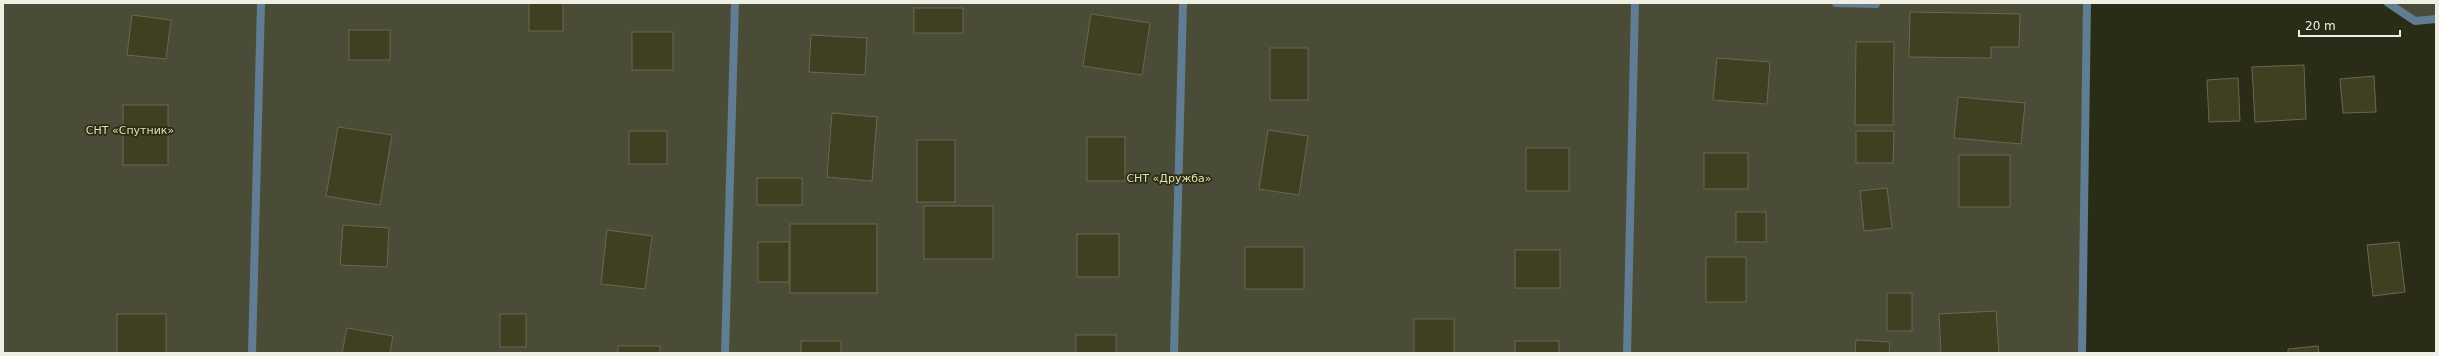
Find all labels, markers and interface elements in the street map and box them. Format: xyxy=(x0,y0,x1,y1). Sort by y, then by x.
scale bar xyxy=(2299,12,2400,38)
text: 20 m xyxy=(2305,19,2336,33)
park label: СНТ «Спутник» xyxy=(86,124,174,137)
park label: СНТ «Дружба» xyxy=(1126,172,1212,185)

